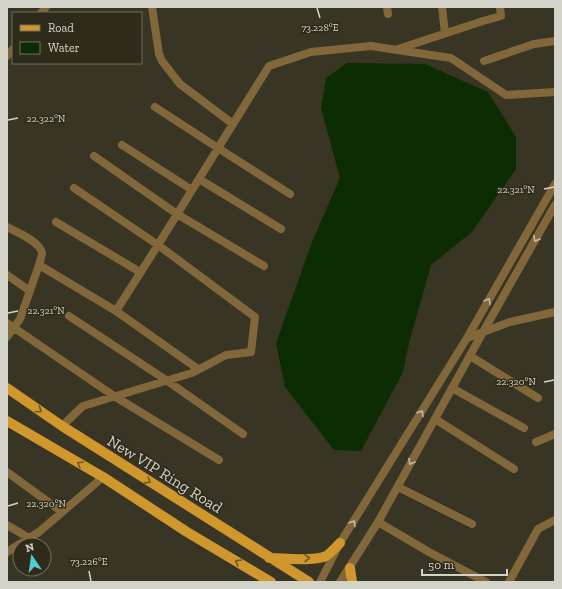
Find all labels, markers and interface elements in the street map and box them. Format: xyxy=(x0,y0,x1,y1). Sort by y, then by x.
legend xyxy=(12,12,142,64)
text: Road xyxy=(48,21,74,35)
text: 73.228°E xyxy=(301,22,339,34)
text: Water xyxy=(48,41,80,55)
text: 22.322°N xyxy=(27,113,66,125)
text: 22.321°N xyxy=(497,184,535,196)
one-way arrow xyxy=(533,234,540,242)
one-way arrow xyxy=(483,298,490,305)
text: 22.321°N xyxy=(27,305,65,317)
text: 22.320°N xyxy=(496,376,536,388)
one-way arrow xyxy=(35,405,42,413)
one-way arrow xyxy=(416,410,423,417)
street label: New VIP Ring Road xyxy=(104,431,226,517)
one-way arrow xyxy=(409,458,416,465)
one-way arrow xyxy=(77,461,84,468)
one-way arrow xyxy=(144,476,151,483)
text: 22.320°N xyxy=(26,498,66,510)
one-way arrow xyxy=(348,520,355,527)
north arrow xyxy=(12,537,52,577)
text: N xyxy=(24,540,36,555)
scale bar xyxy=(422,551,507,577)
one-way arrow xyxy=(304,554,310,562)
text: 73.226°E xyxy=(70,556,108,568)
text: 50 m xyxy=(428,558,455,572)
one-way arrow xyxy=(235,560,242,567)

